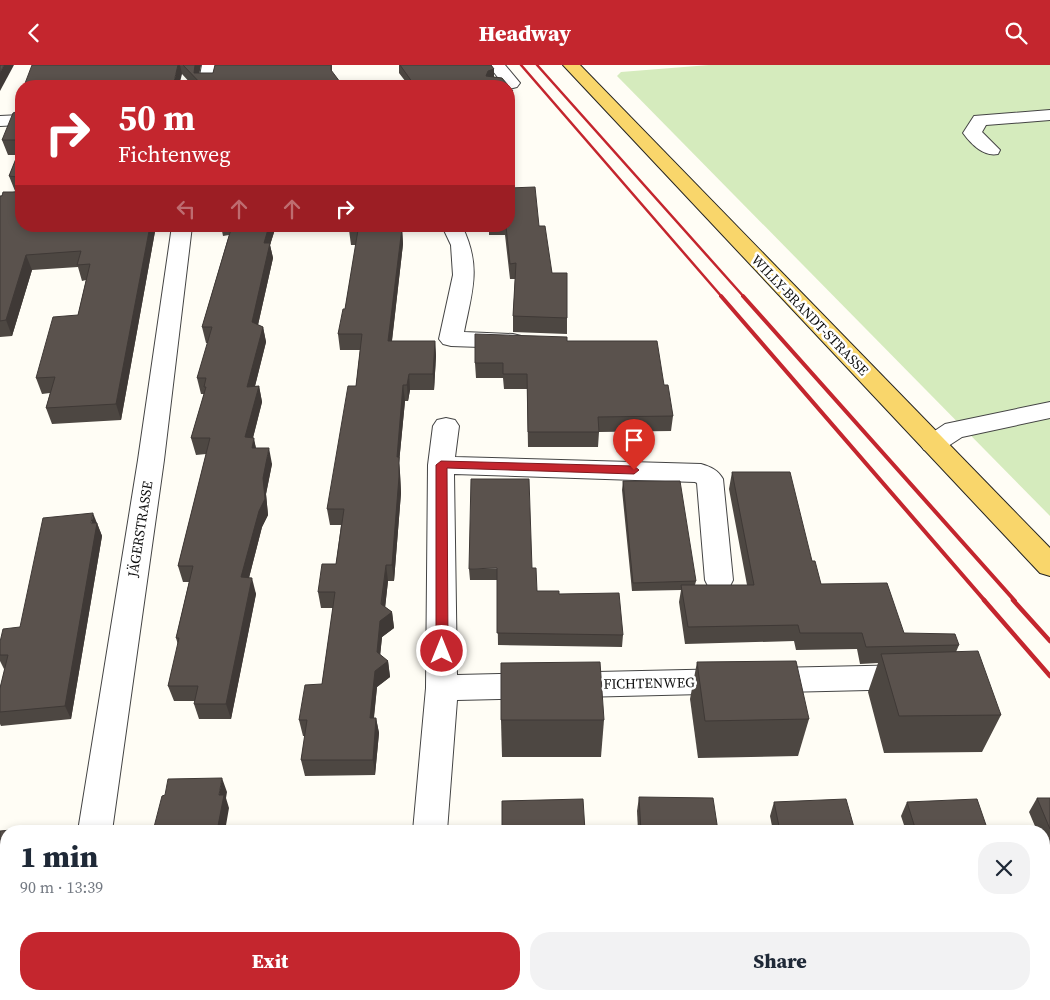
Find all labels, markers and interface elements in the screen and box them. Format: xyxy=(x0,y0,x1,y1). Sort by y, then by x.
text: Headway xyxy=(479,18,571,48)
icon: back xyxy=(20,19,48,47)
icon: search xyxy=(1002,19,1030,47)
text: 50 m xyxy=(118,94,195,142)
icon: right xyxy=(35,100,100,165)
text: Fichtenweg xyxy=(118,139,231,169)
icon: left xyxy=(172,195,200,223)
icon: ahead xyxy=(225,195,253,223)
icon: ahead xyxy=(278,195,306,223)
icon: right xyxy=(331,195,359,223)
street label: WILLY-BRANDT-STRASSE xyxy=(747,250,873,380)
pin xyxy=(613,419,655,470)
icon: arrive xyxy=(620,426,648,454)
street label: JÄGERSTRASSE xyxy=(122,480,157,579)
position arrow xyxy=(415,624,467,676)
street label: FICHTENWEG xyxy=(603,672,695,694)
text: 1 min xyxy=(20,836,98,877)
button: close xyxy=(978,842,1030,894)
text: 90 m · 13:39 xyxy=(20,876,103,898)
button: Exit xyxy=(20,932,520,990)
button: Share xyxy=(530,932,1030,990)

